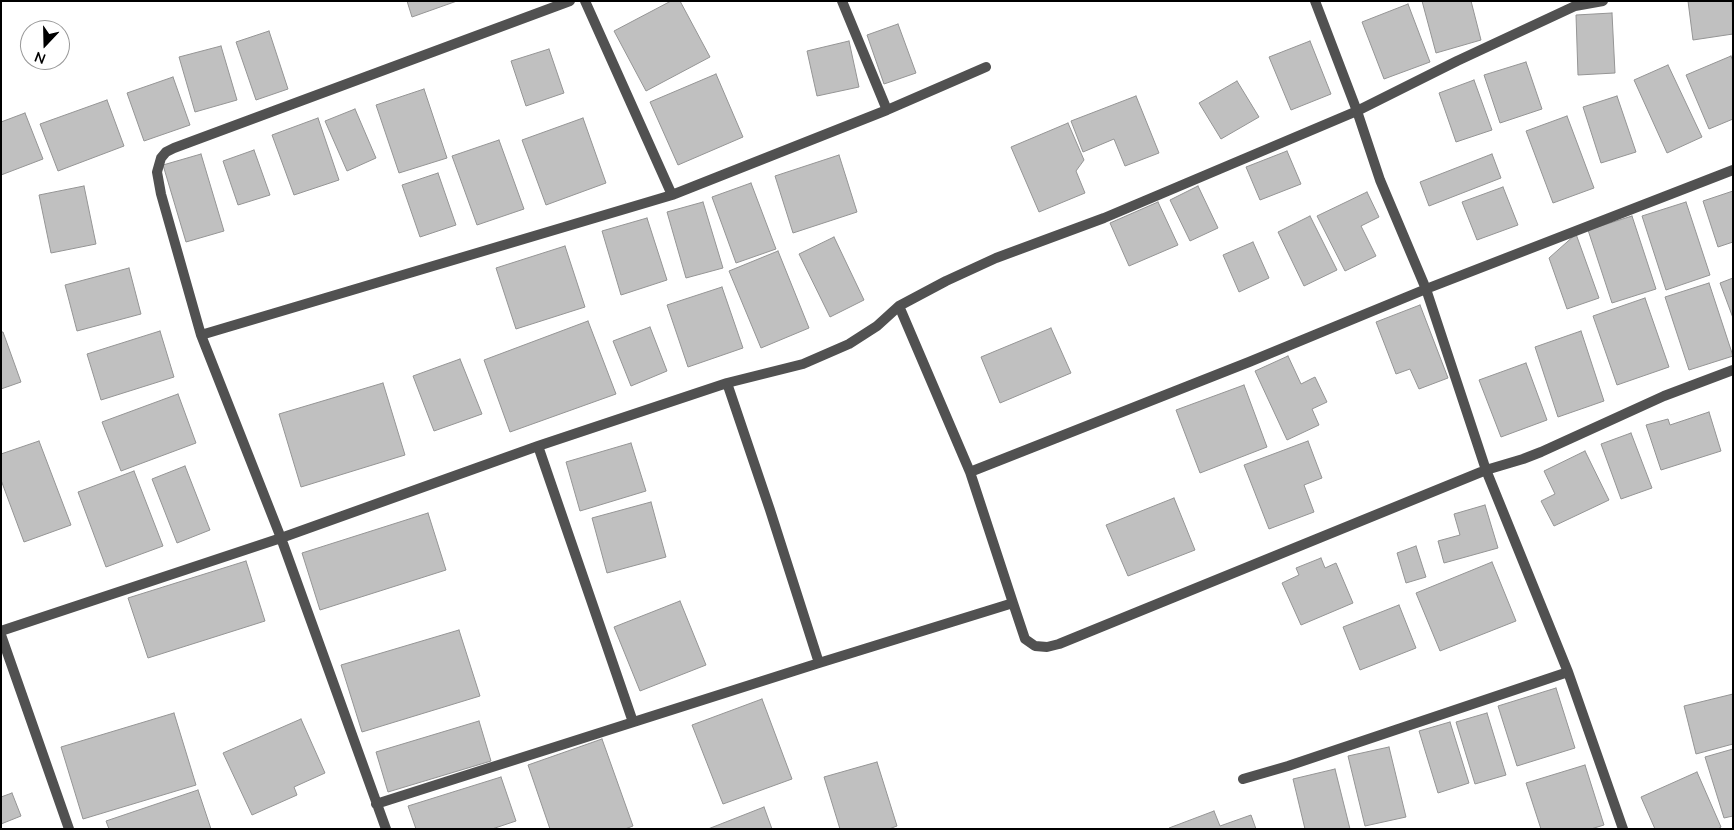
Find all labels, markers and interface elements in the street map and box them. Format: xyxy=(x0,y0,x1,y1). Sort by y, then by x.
north arrow xyxy=(20,20,70,70)
text: N xyxy=(32,48,48,68)

